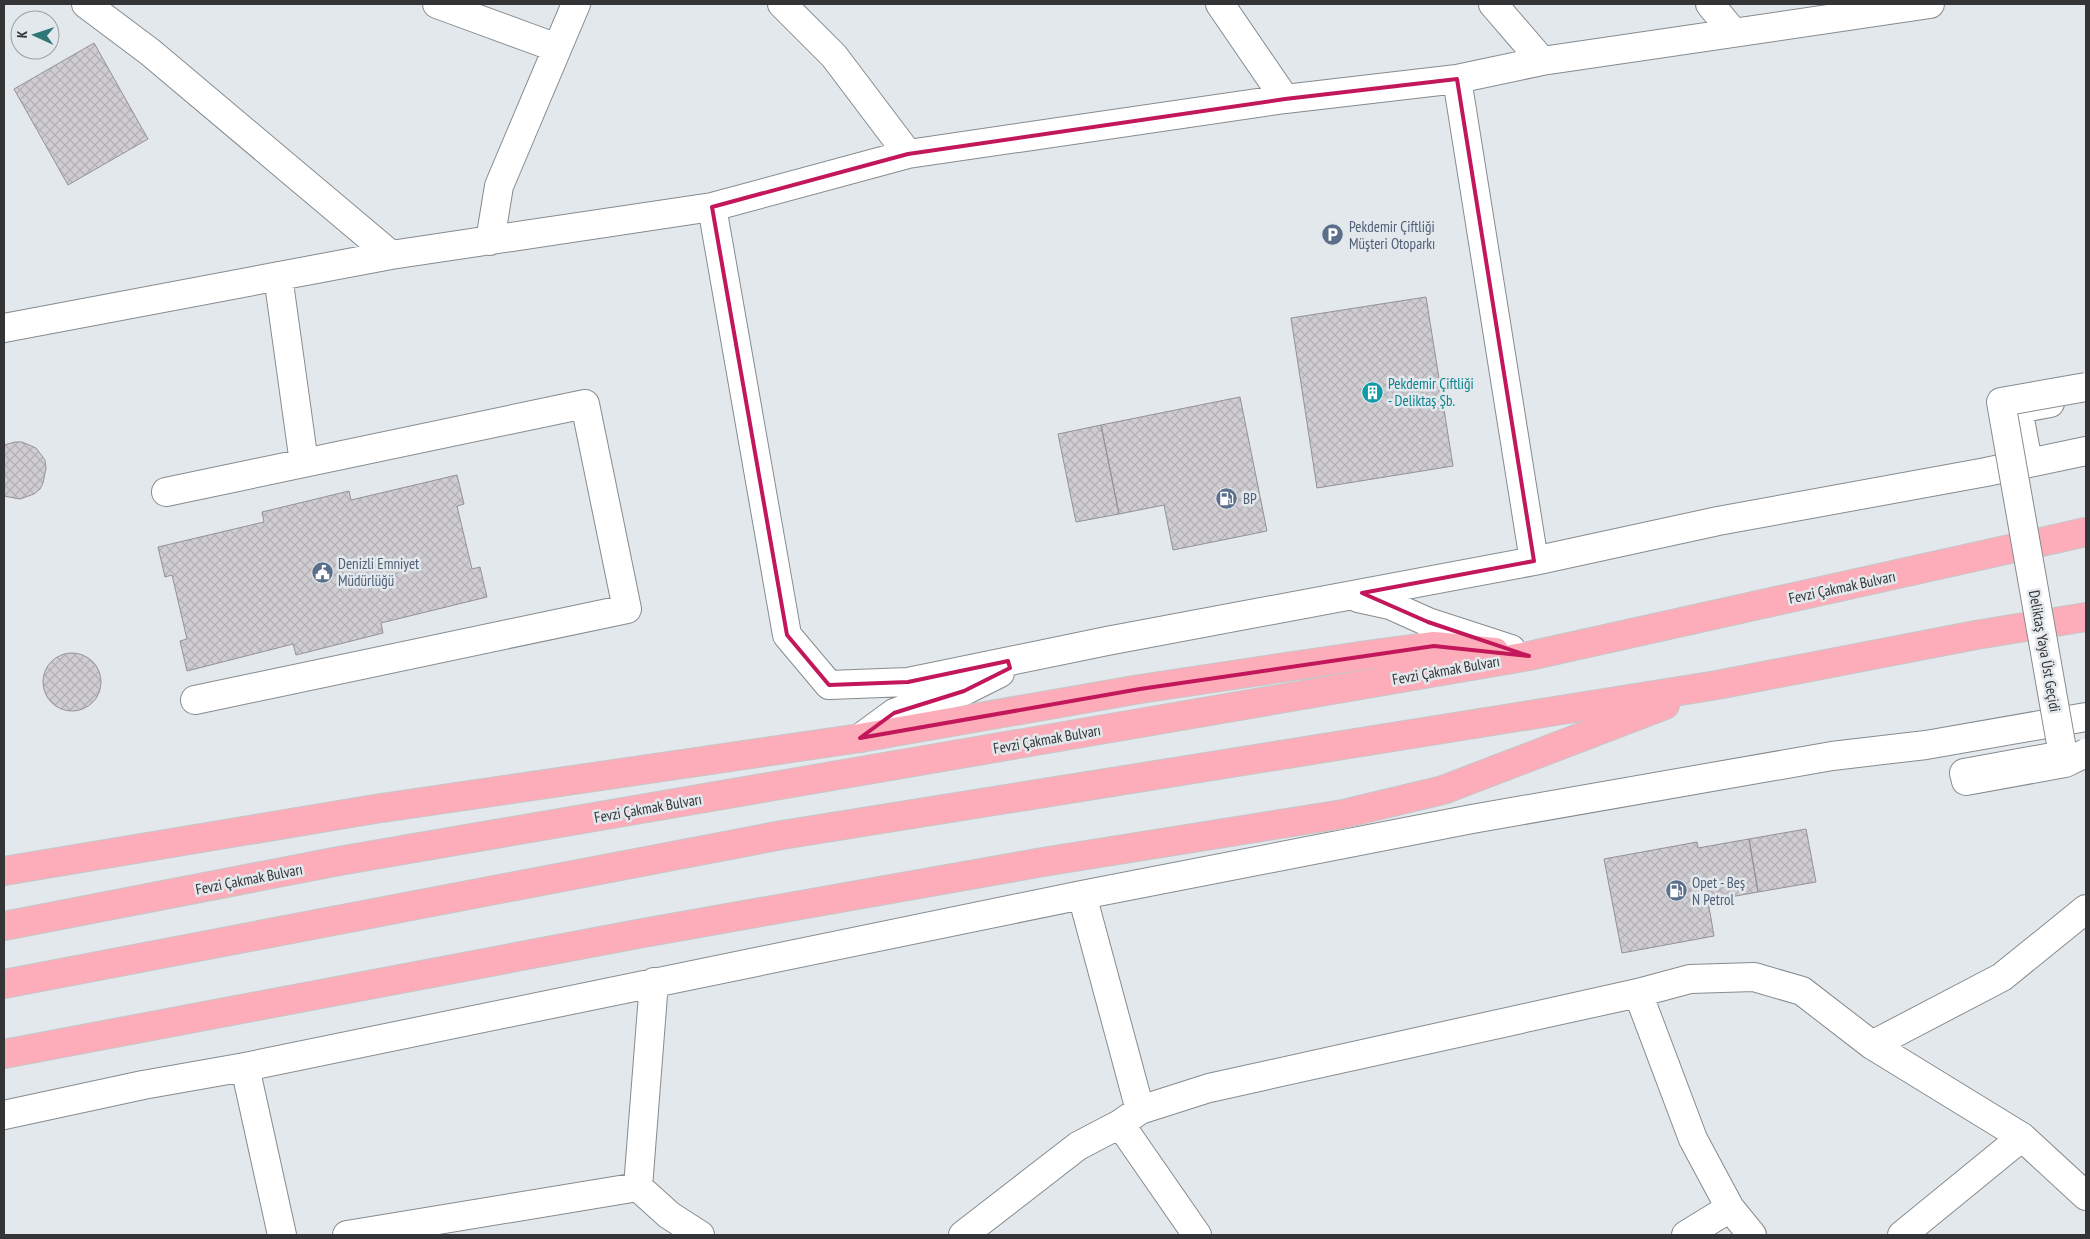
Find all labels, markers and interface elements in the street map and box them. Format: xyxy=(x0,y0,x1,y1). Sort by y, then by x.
north arrow xyxy=(10,10,60,60)
text: K xyxy=(13,29,31,38)
place label: Pekdemir Çiftliği Müşteri Otoparkı xyxy=(1349,217,1435,253)
parking icon: Pekdemir Çiftliği Müşteri Otoparkı xyxy=(1321,223,1345,247)
place label: Pekdemir Çiftliği - Deliktaş Şb. xyxy=(1388,374,1474,410)
building icon: Pekdemir Çiftliği - Deliktaş Şb. xyxy=(1360,380,1384,404)
fuel station icon: BP xyxy=(1215,486,1239,510)
place label: BP xyxy=(1243,489,1257,508)
place label: Denizli Emniyet Müdürlüğü xyxy=(338,554,419,590)
public building icon: Denizli Emniyet Müdürlüğü xyxy=(310,560,334,584)
street label: Fevzi Çakmak Bulvarı xyxy=(1787,566,1897,608)
street label: Deliktaş Yaya Üst Geçidi xyxy=(2025,589,2065,713)
street label: Fevzi Çakmak Bulvarı xyxy=(1391,651,1501,689)
street label: Fevzi Çakmak Bulvarı xyxy=(992,720,1102,758)
street label: Fevzi Çakmak Bulvarı xyxy=(593,789,703,827)
street label: Fevzi Çakmak Bulvarı xyxy=(194,859,304,899)
place label: Opet - Beş N Petrol xyxy=(1692,873,1745,909)
fuel station icon: Opet - Beş N Petrol xyxy=(1664,879,1688,903)

